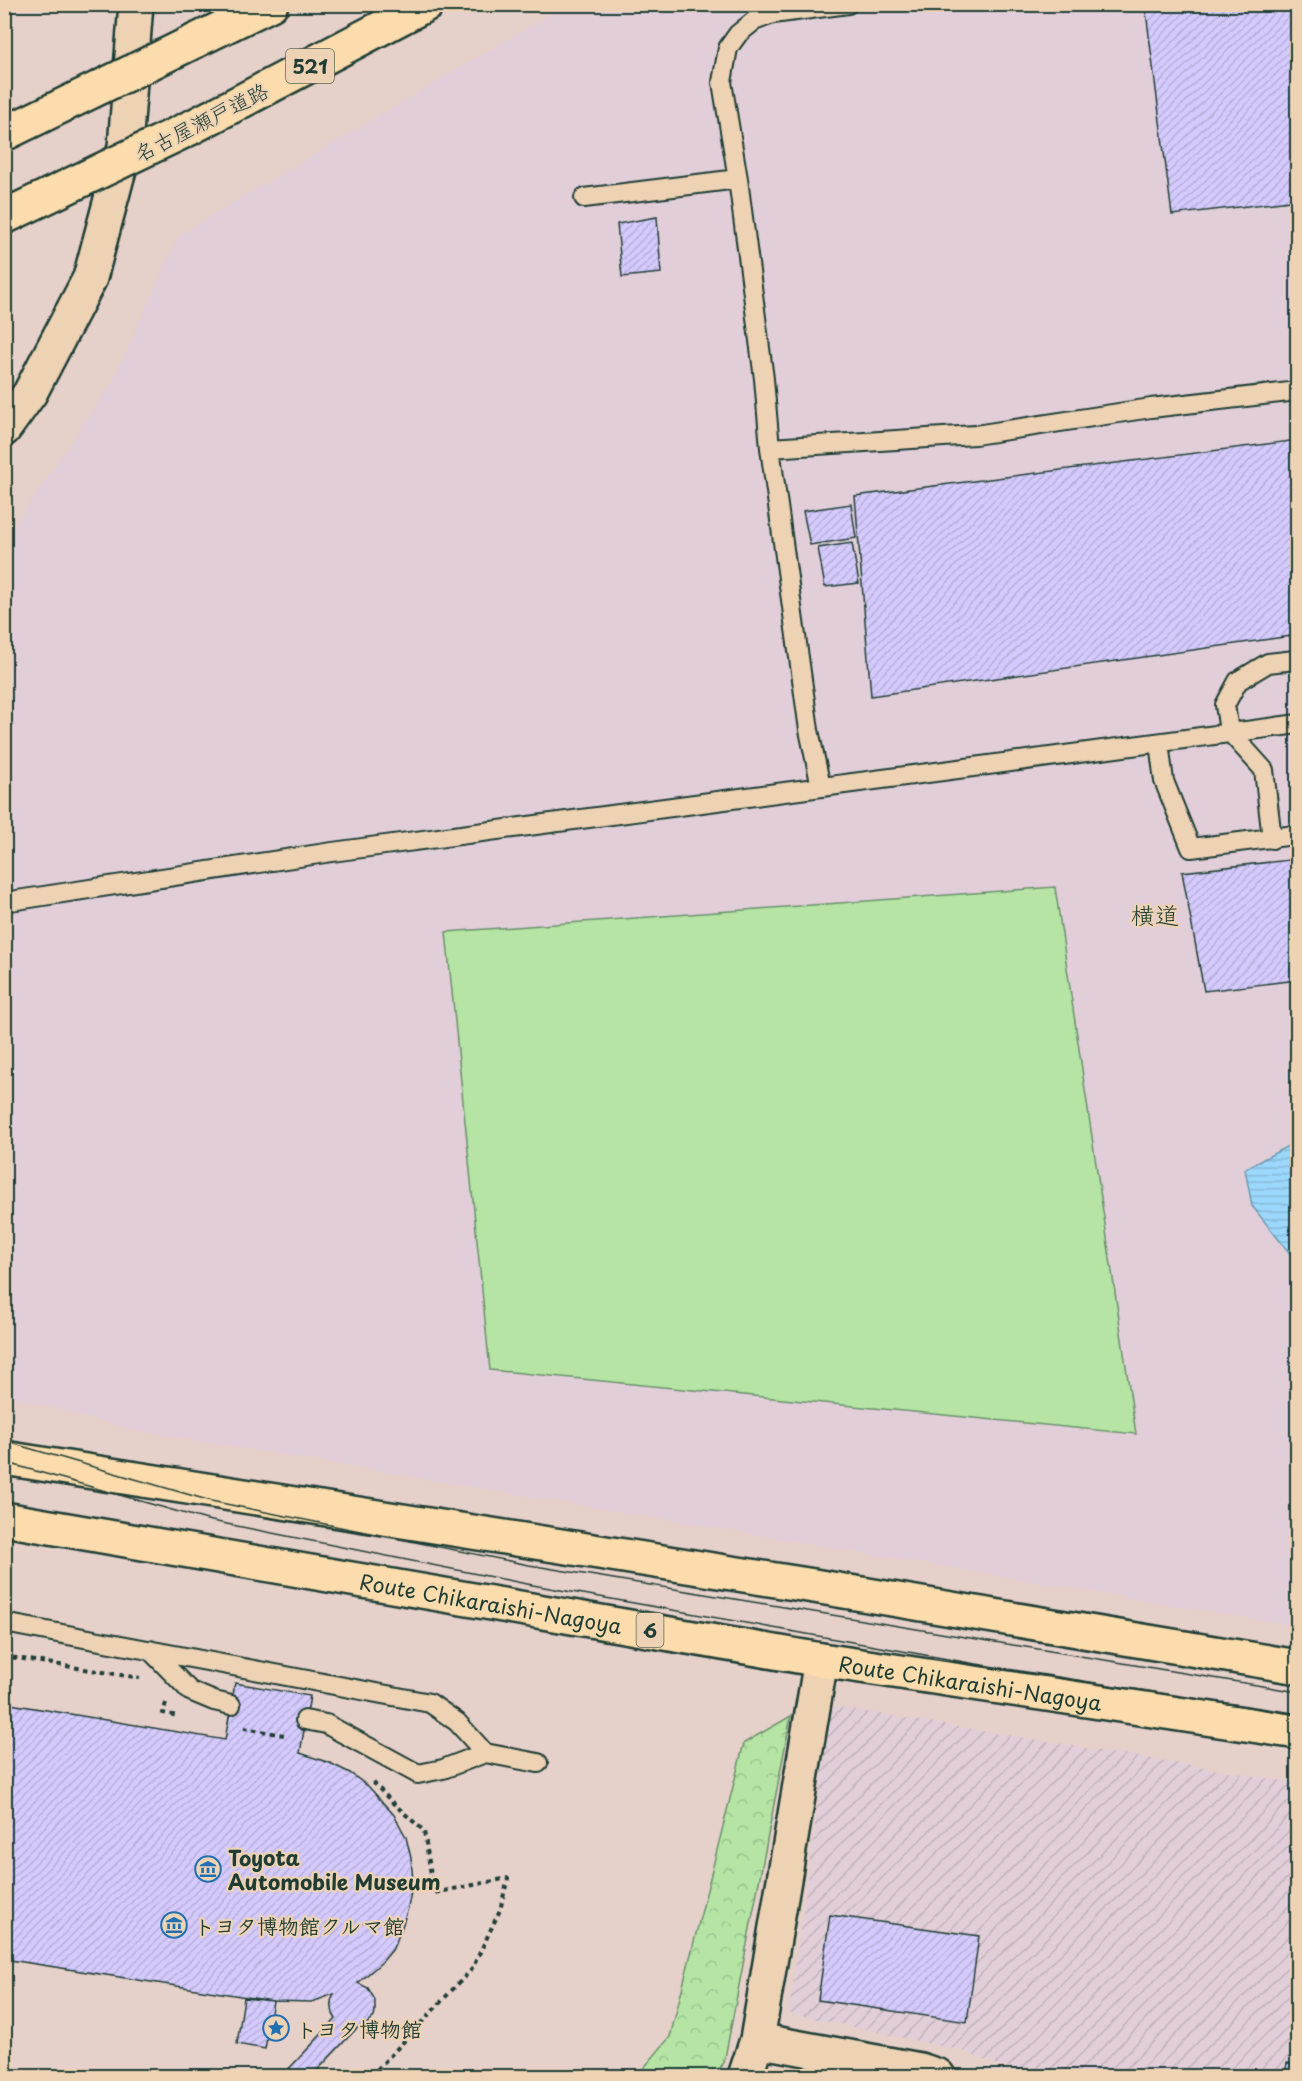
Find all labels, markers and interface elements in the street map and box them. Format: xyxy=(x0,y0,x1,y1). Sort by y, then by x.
road number: 521 xyxy=(286,49,334,83)
street label: 名古屋瀬戸道路 xyxy=(128,73,274,169)
district label: 横道 xyxy=(1131,896,1179,932)
street label: Route Chikaraishi-Nagoya xyxy=(357,1565,625,1641)
road number: 6 xyxy=(636,1613,664,1647)
street label: Route Chikaraishi-Nagoya xyxy=(836,1647,1104,1718)
place label: Toyota Automobile Museum xyxy=(228,1841,441,1897)
museum icon: Toyota Automobile Museum xyxy=(193,1854,223,1884)
place label: トヨタ博物館クルマ館 xyxy=(194,1909,404,1941)
museum icon: トヨタ博物館クルマ館 xyxy=(159,1910,189,1940)
place label: トヨタ博物館 xyxy=(296,2012,422,2044)
place icon: トヨタ博物館 xyxy=(261,2013,291,2043)

